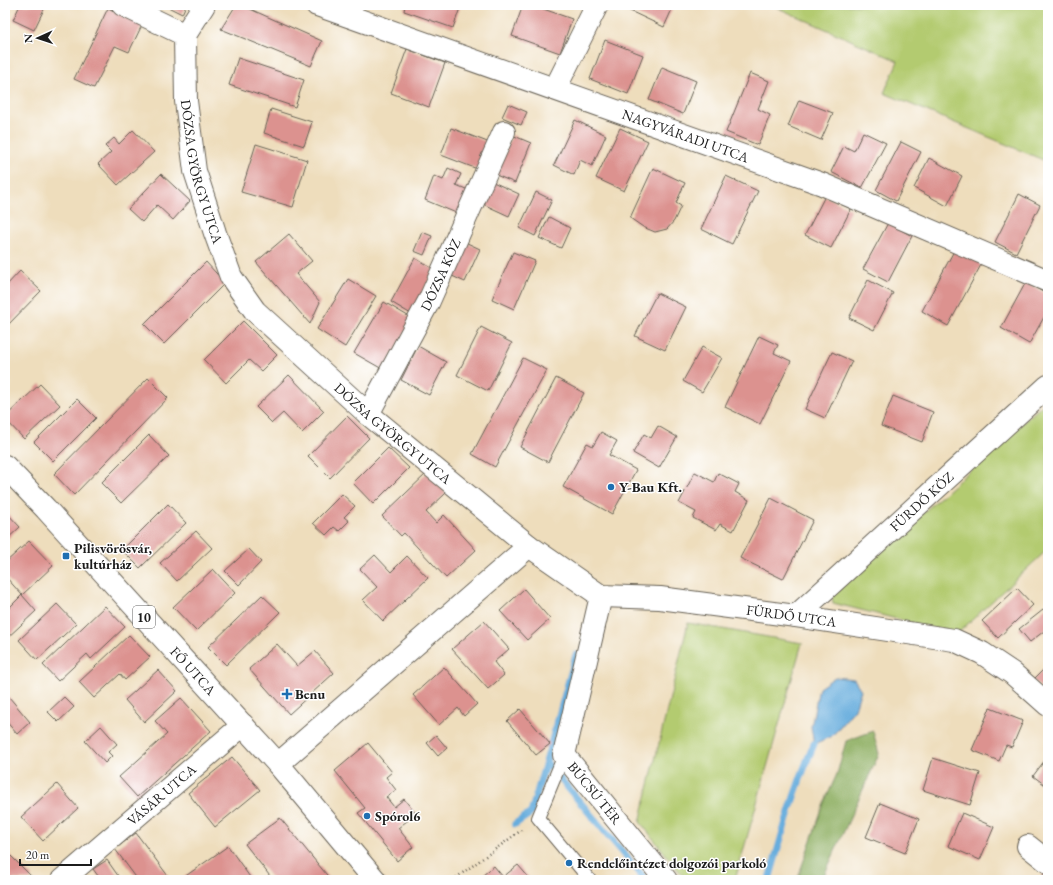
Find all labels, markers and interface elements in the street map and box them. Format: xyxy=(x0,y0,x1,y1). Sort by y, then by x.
north arrow xyxy=(18,18,58,58)
text: N xyxy=(21,34,35,43)
street label: DÓZSA GYÖRGY UTCA xyxy=(177,99,227,246)
street label: NAGYVÁRADI UTCA xyxy=(620,105,752,167)
street label: DÓZSA KÖZ xyxy=(416,235,465,314)
street label: DÓZSA GYÖRGY UTCA xyxy=(331,379,455,488)
street label: FÜRDŐ KÖZ xyxy=(886,467,958,535)
place label: Y-Bau Kft. xyxy=(619,478,682,496)
marker: Y-Bau Kft. xyxy=(606,482,616,492)
place label: Pilisvörösvár, kultúrház xyxy=(74,539,153,573)
marker: Pilisvörösvár, kultúrház xyxy=(61,551,71,561)
street label: FÜRDŐ UTCA xyxy=(745,601,838,631)
road number: 10 xyxy=(133,606,155,628)
street label: FŐ UTCA xyxy=(166,643,220,699)
place label: Benu xyxy=(295,685,326,703)
marker: Benu xyxy=(282,689,292,699)
street label: BÚCSÚ TÉR xyxy=(564,758,626,828)
street label: VÁSÁR UTCA xyxy=(123,760,200,829)
place label: Spórol6 xyxy=(375,807,421,825)
marker: Spórol6 xyxy=(362,811,372,821)
scale bar xyxy=(20,841,91,867)
text: 20 m xyxy=(26,847,50,863)
place label: Rendelőintézet dolgozói parkoló xyxy=(577,854,766,872)
marker: Rendelőintézet dolgozói parkoló xyxy=(564,858,574,868)

